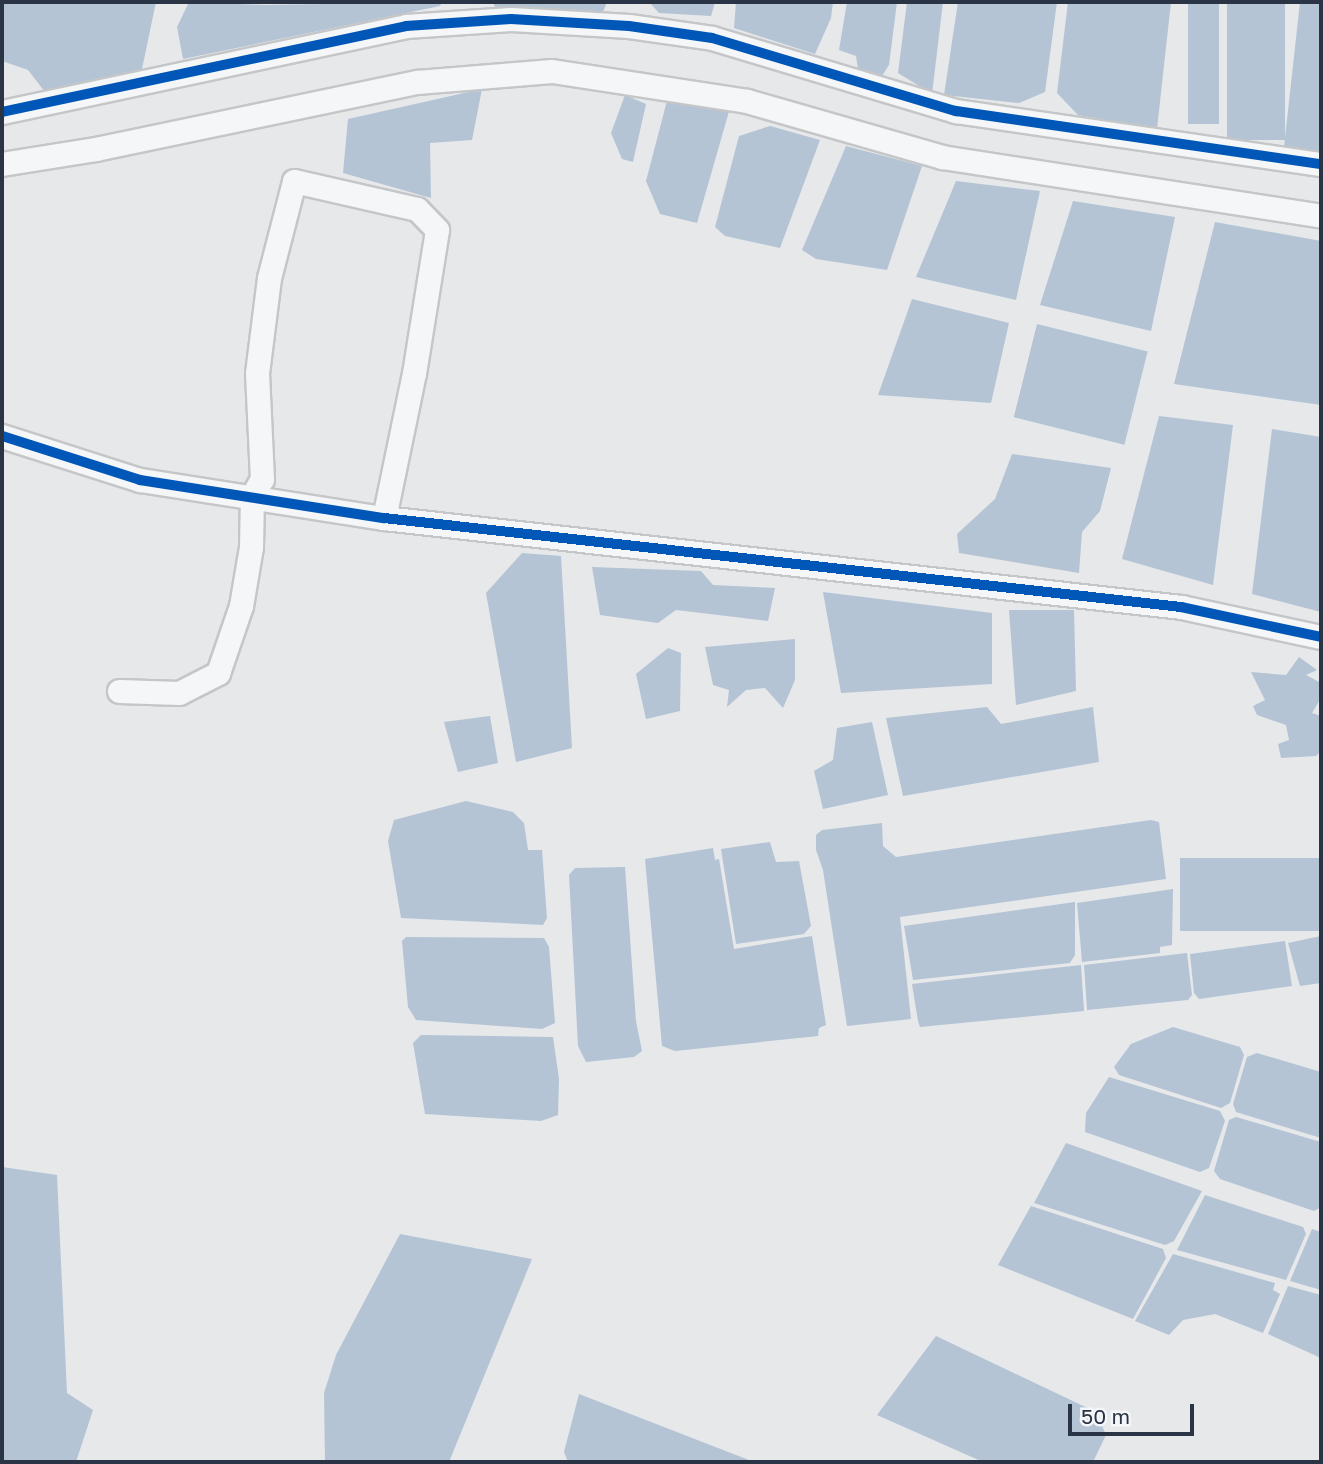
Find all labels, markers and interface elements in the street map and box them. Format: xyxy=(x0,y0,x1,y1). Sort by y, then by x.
scale bar xyxy=(1071,1390,1197,1434)
text: 50 m xyxy=(1081,1403,1130,1429)

